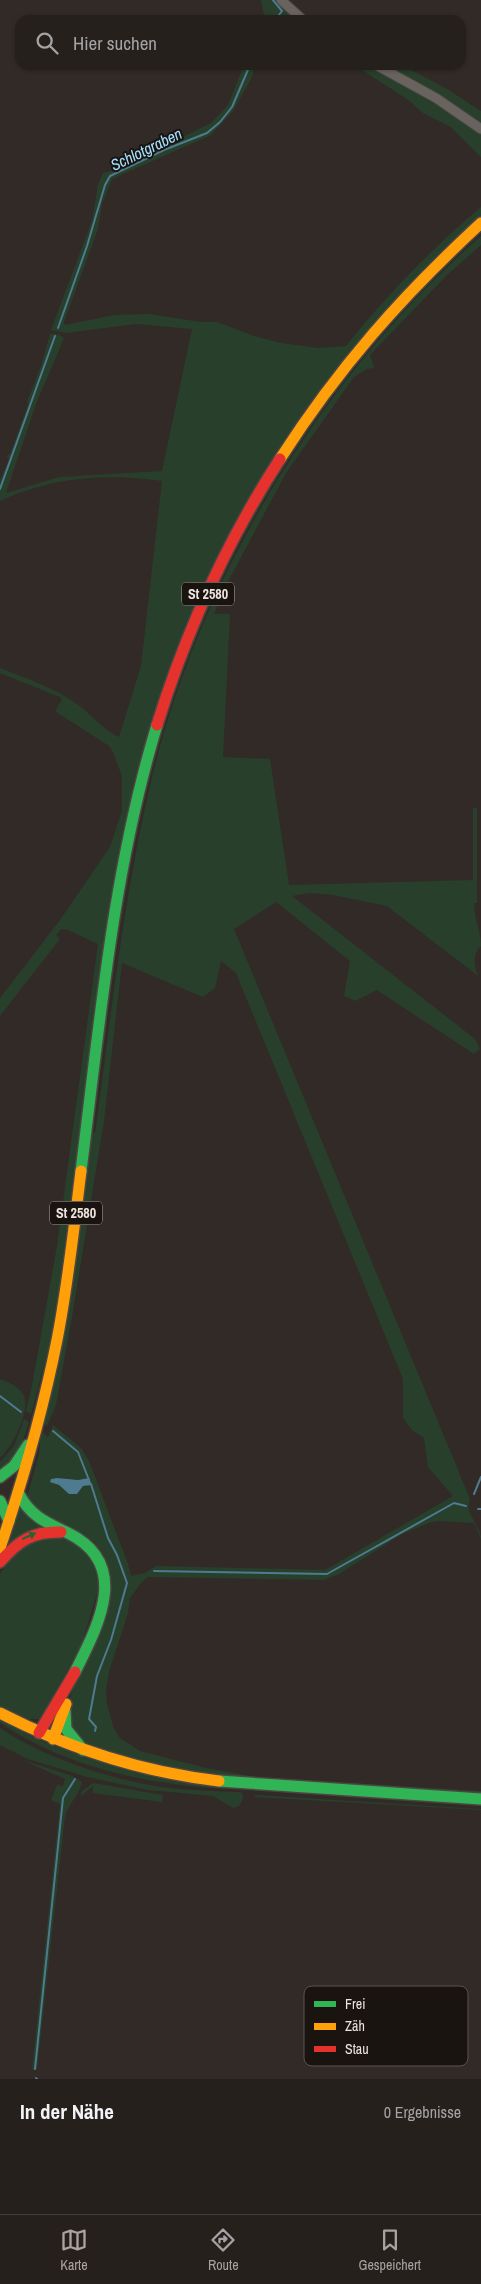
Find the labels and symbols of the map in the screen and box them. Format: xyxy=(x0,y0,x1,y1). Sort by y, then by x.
water label: Schlotgraben xyxy=(106,122,186,176)
road number: St 2580 xyxy=(182,582,234,606)
road number: St 2580 xyxy=(50,1202,102,1224)
one-way arrow xyxy=(22,1532,36,1540)
legend xyxy=(304,1986,468,2066)
text: Frei xyxy=(345,1995,365,2013)
text: Zäh xyxy=(345,2017,365,2035)
text: Stau xyxy=(345,2040,369,2058)

